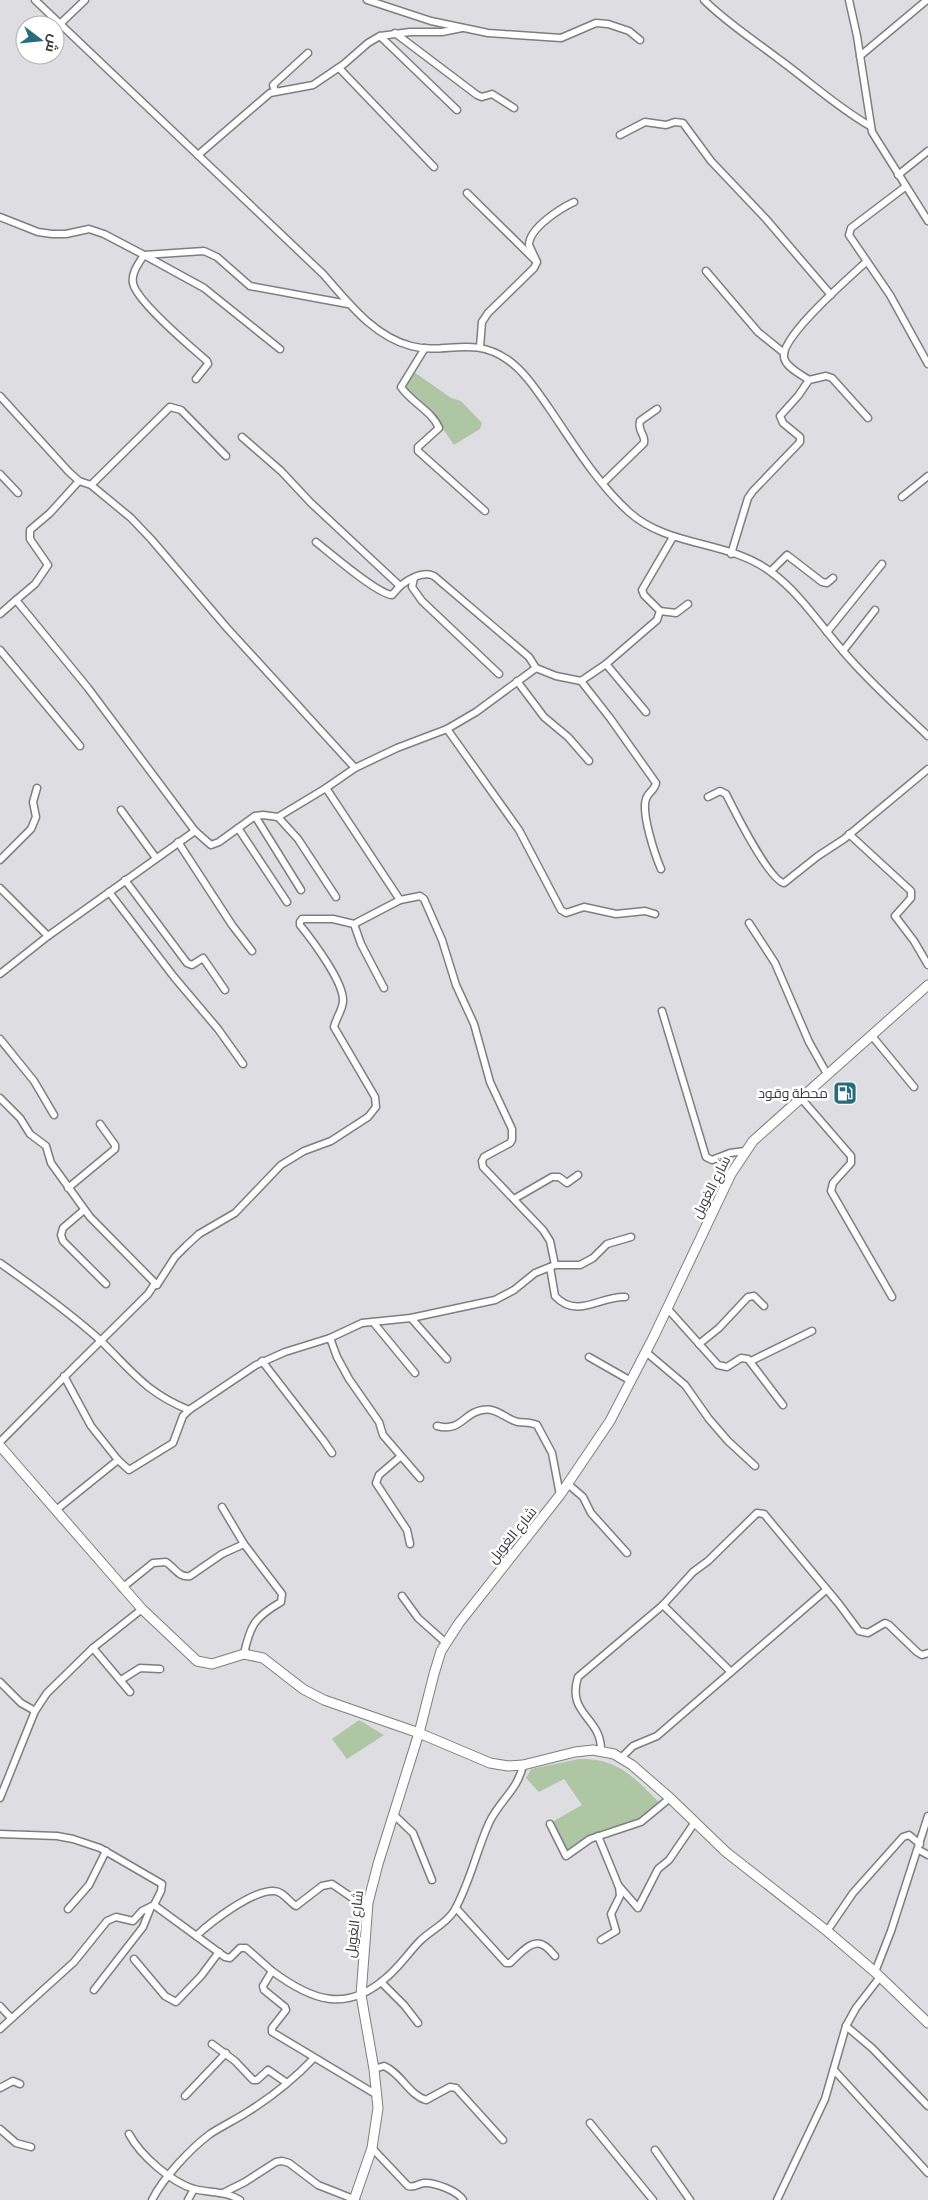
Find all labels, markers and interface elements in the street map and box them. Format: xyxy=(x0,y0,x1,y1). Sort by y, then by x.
north arrow xyxy=(15,15,65,65)
text: ش xyxy=(41,32,64,55)
fuel station icon: محطة وقود xyxy=(832,1080,858,1106)
place label: محطة وقود xyxy=(758,1084,828,1101)
street label: شارع الغويل xyxy=(688,1153,734,1221)
street label: شارع الغويل xyxy=(484,1503,540,1567)
street label: شارع الغويل xyxy=(341,1889,367,1959)

